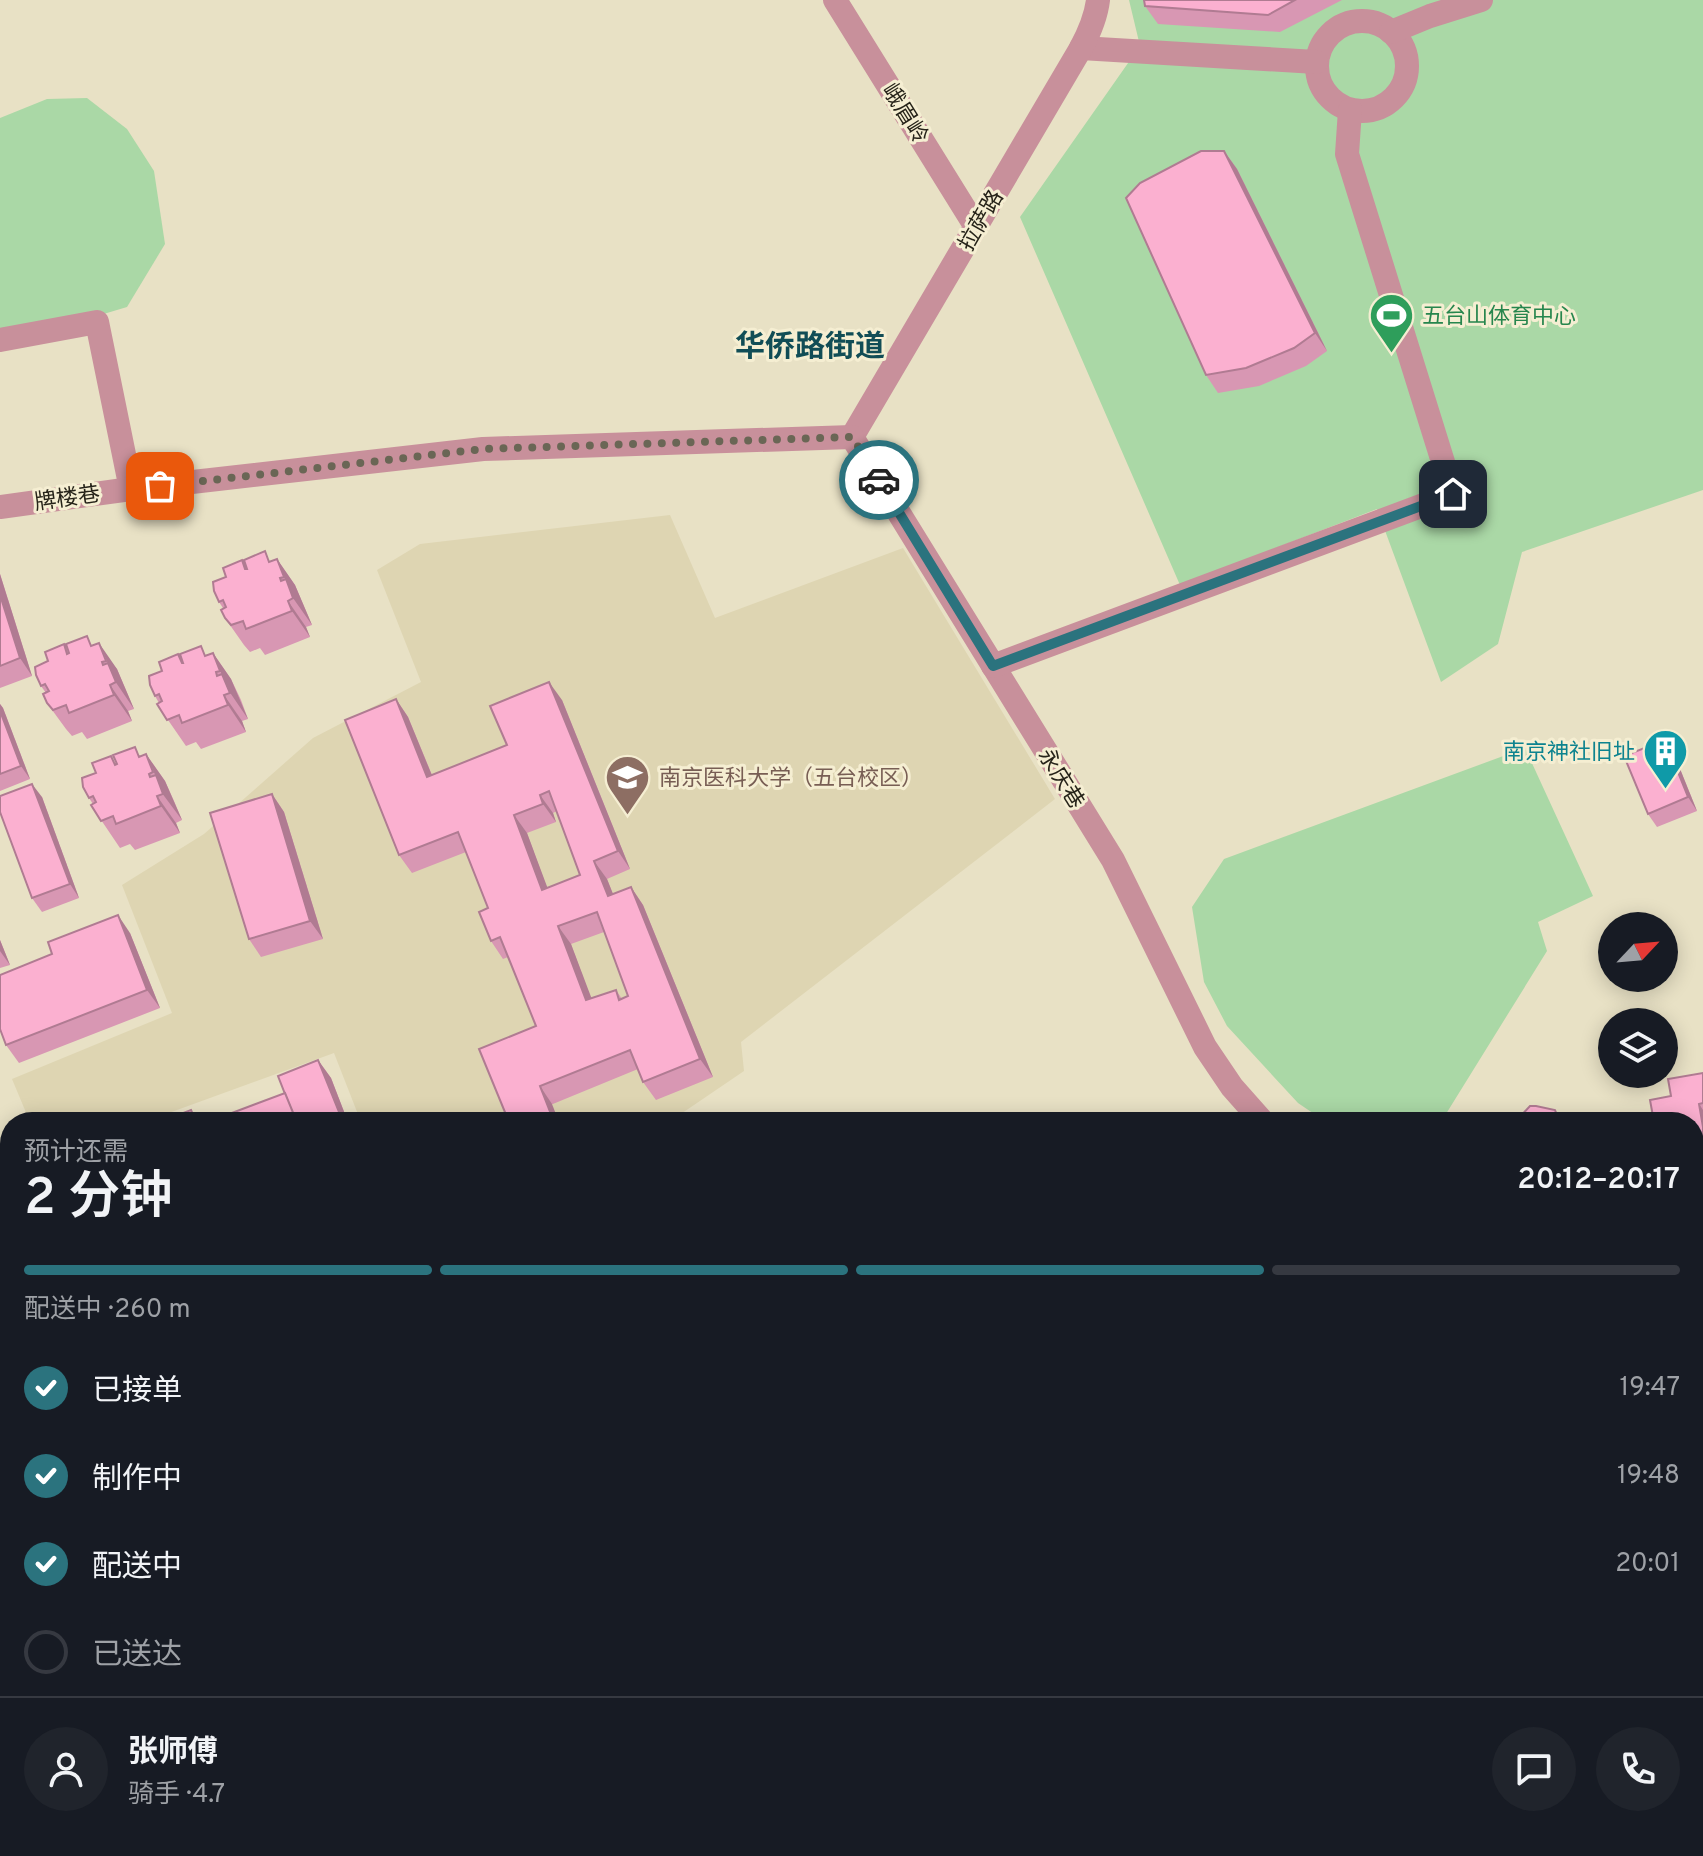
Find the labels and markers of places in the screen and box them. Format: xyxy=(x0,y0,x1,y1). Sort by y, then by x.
sports icon: 五台山体育中心 xyxy=(1367,291,1415,354)
place label: 五台山体育中心 xyxy=(1422,304,1576,331)
pin xyxy=(126,452,194,520)
pin xyxy=(1419,460,1487,528)
building icon: 南京神社旧址 xyxy=(1642,727,1690,790)
place label: 南京神社旧址 xyxy=(1503,740,1635,767)
school or university icon: 南京医科大学（五台校区） xyxy=(604,753,652,816)
place label: 南京医科大学（五台校区） xyxy=(659,766,923,793)

